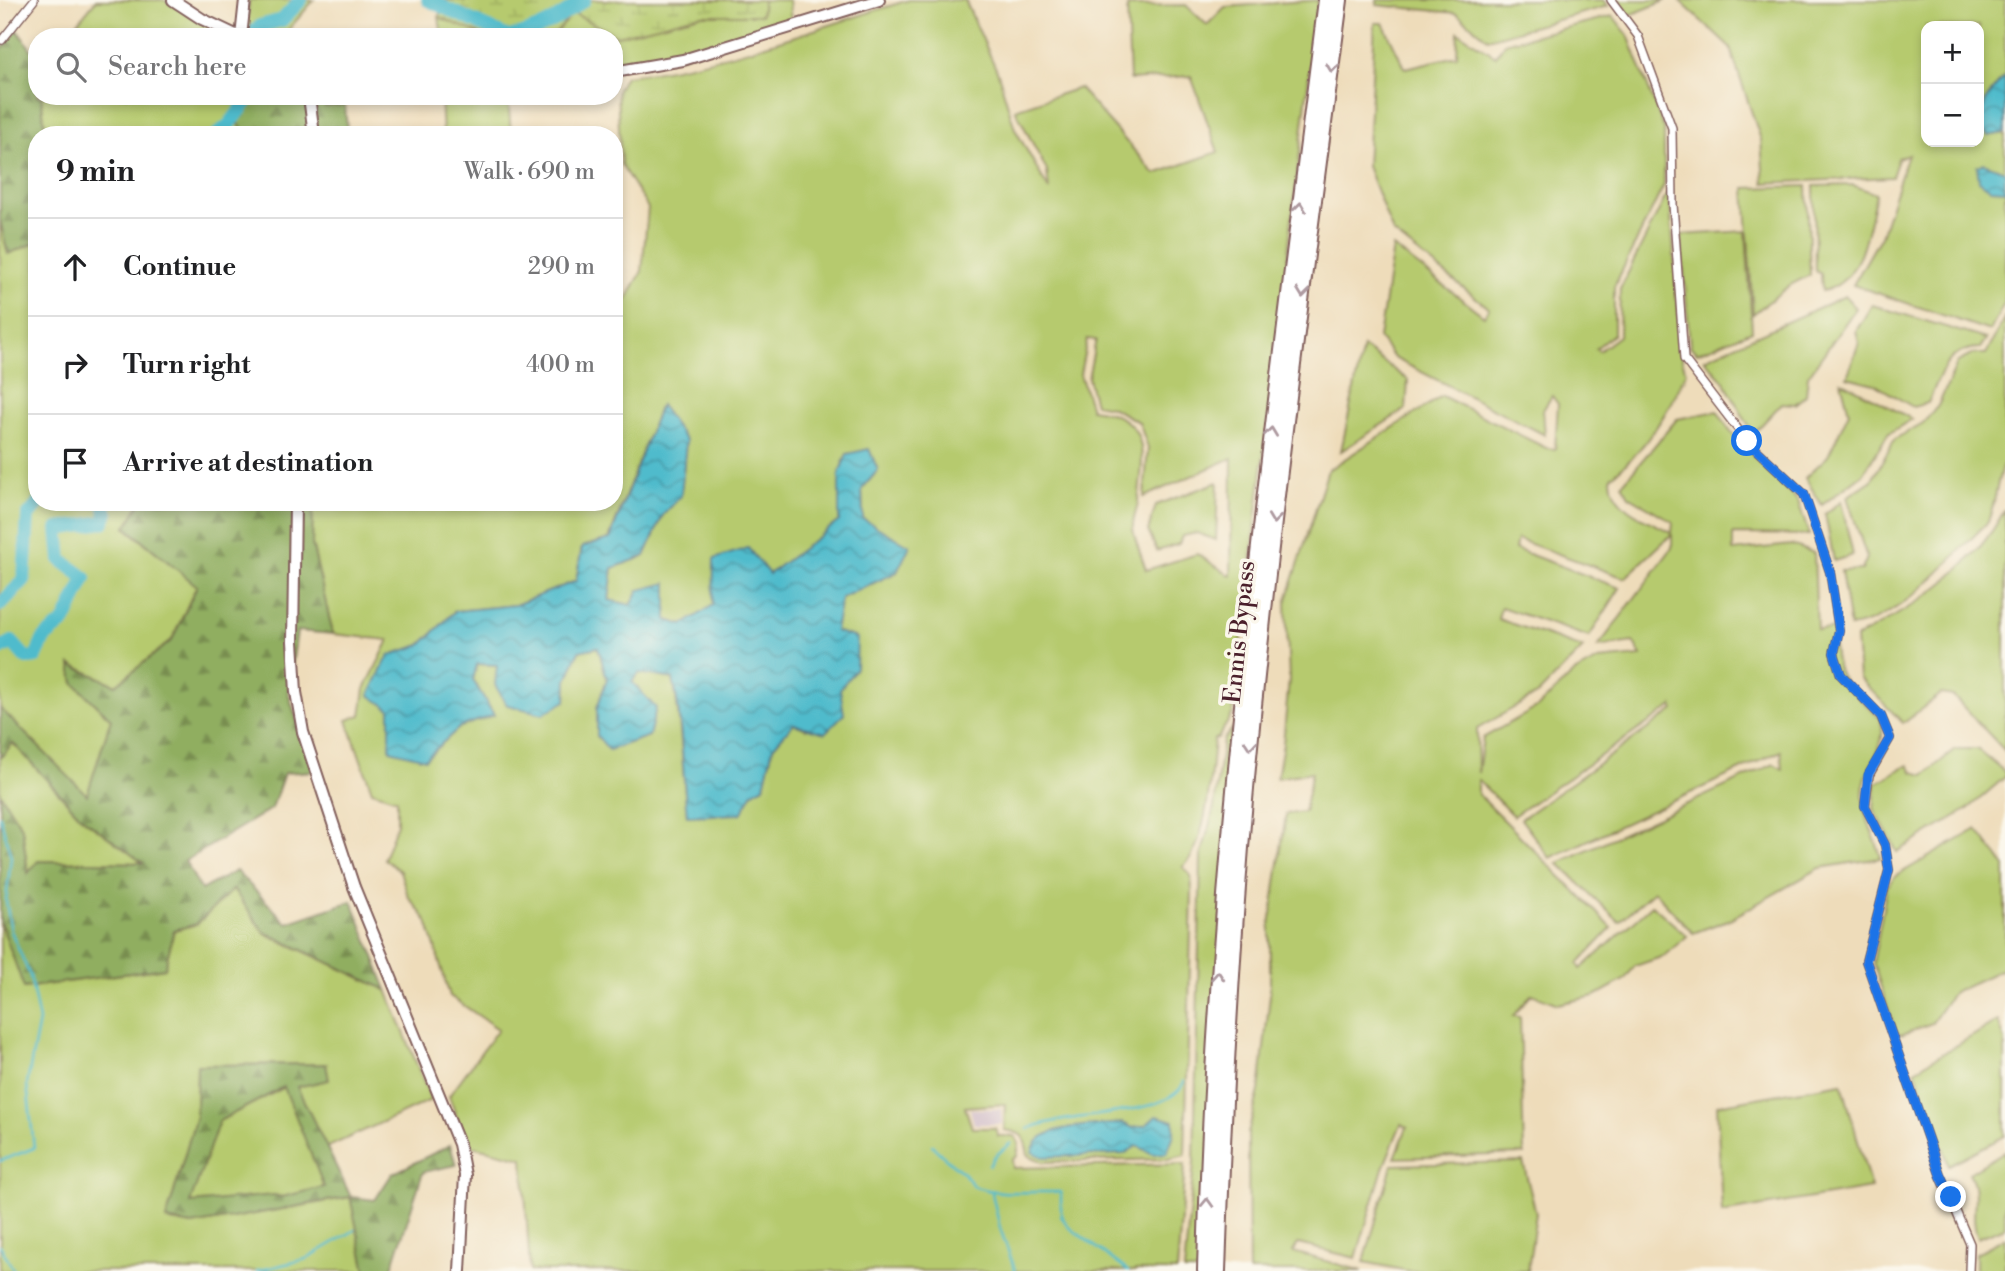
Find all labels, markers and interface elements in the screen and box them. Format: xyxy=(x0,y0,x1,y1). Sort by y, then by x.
map controls xyxy=(1921,21,1984,147)
button: + xyxy=(1921,21,1984,84)
search box xyxy=(28,28,623,105)
icon: search xyxy=(52,48,90,86)
text: Search here xyxy=(108,51,247,83)
one-way arrow xyxy=(1324,62,1339,74)
button: − xyxy=(1921,84,1984,147)
text: 9 min xyxy=(56,153,135,191)
text: Walk · 690 m xyxy=(464,158,595,186)
one-way arrow xyxy=(1292,201,1307,212)
icon: ahead xyxy=(56,248,94,286)
text: Continue xyxy=(123,251,236,283)
text: 290 m xyxy=(528,253,595,281)
one-way arrow xyxy=(1295,287,1310,299)
icon: right xyxy=(56,346,94,384)
text: Turn right xyxy=(123,349,251,381)
text: 400 m xyxy=(526,351,595,379)
route start xyxy=(1731,425,1762,456)
one-way arrow xyxy=(1264,426,1279,438)
icon: arrive xyxy=(56,444,94,482)
text: Arrive at destination xyxy=(123,447,373,479)
one-way arrow xyxy=(1267,513,1282,525)
street label: Ennis Bypass xyxy=(1218,559,1262,705)
one-way arrow xyxy=(1243,740,1258,751)
one-way arrow xyxy=(1210,970,1225,981)
route end xyxy=(1935,1181,1966,1212)
one-way arrow xyxy=(1199,1197,1215,1208)

